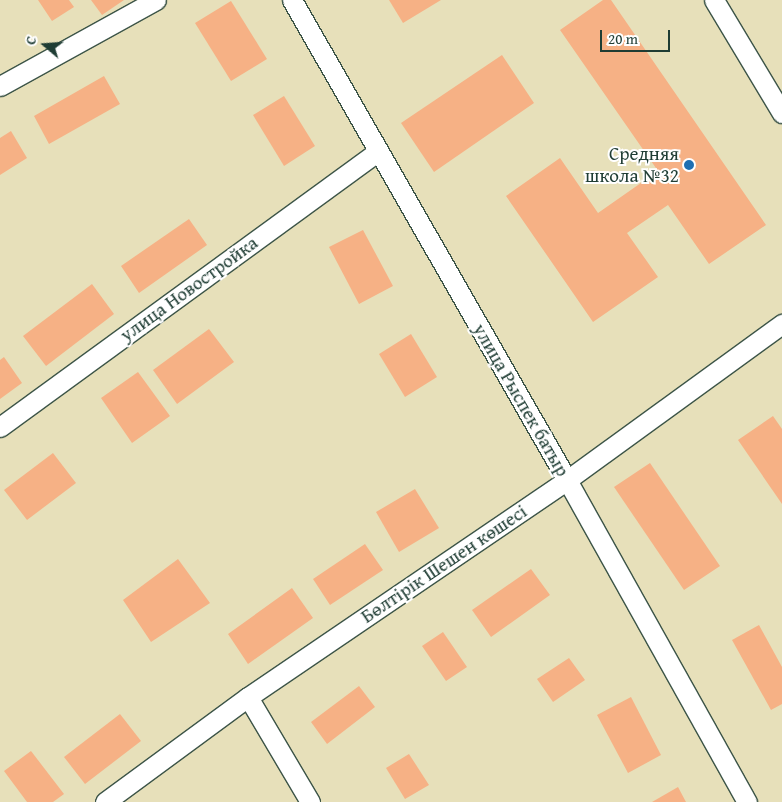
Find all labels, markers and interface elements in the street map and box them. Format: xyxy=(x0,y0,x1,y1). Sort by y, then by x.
north arrow xyxy=(20,20,70,70)
scale bar xyxy=(602,20,672,52)
text: 20 m xyxy=(608,28,638,49)
text: С xyxy=(20,34,41,47)
place label: Средняя школа №32 xyxy=(585,143,679,187)
marker: Средняя школа №32 xyxy=(683,159,695,171)
street label: улица Новостройка xyxy=(116,231,262,347)
street label: улица Рыспек батыр xyxy=(468,320,574,480)
street label: Бөлтірік Шешен көшесі xyxy=(357,500,531,628)

